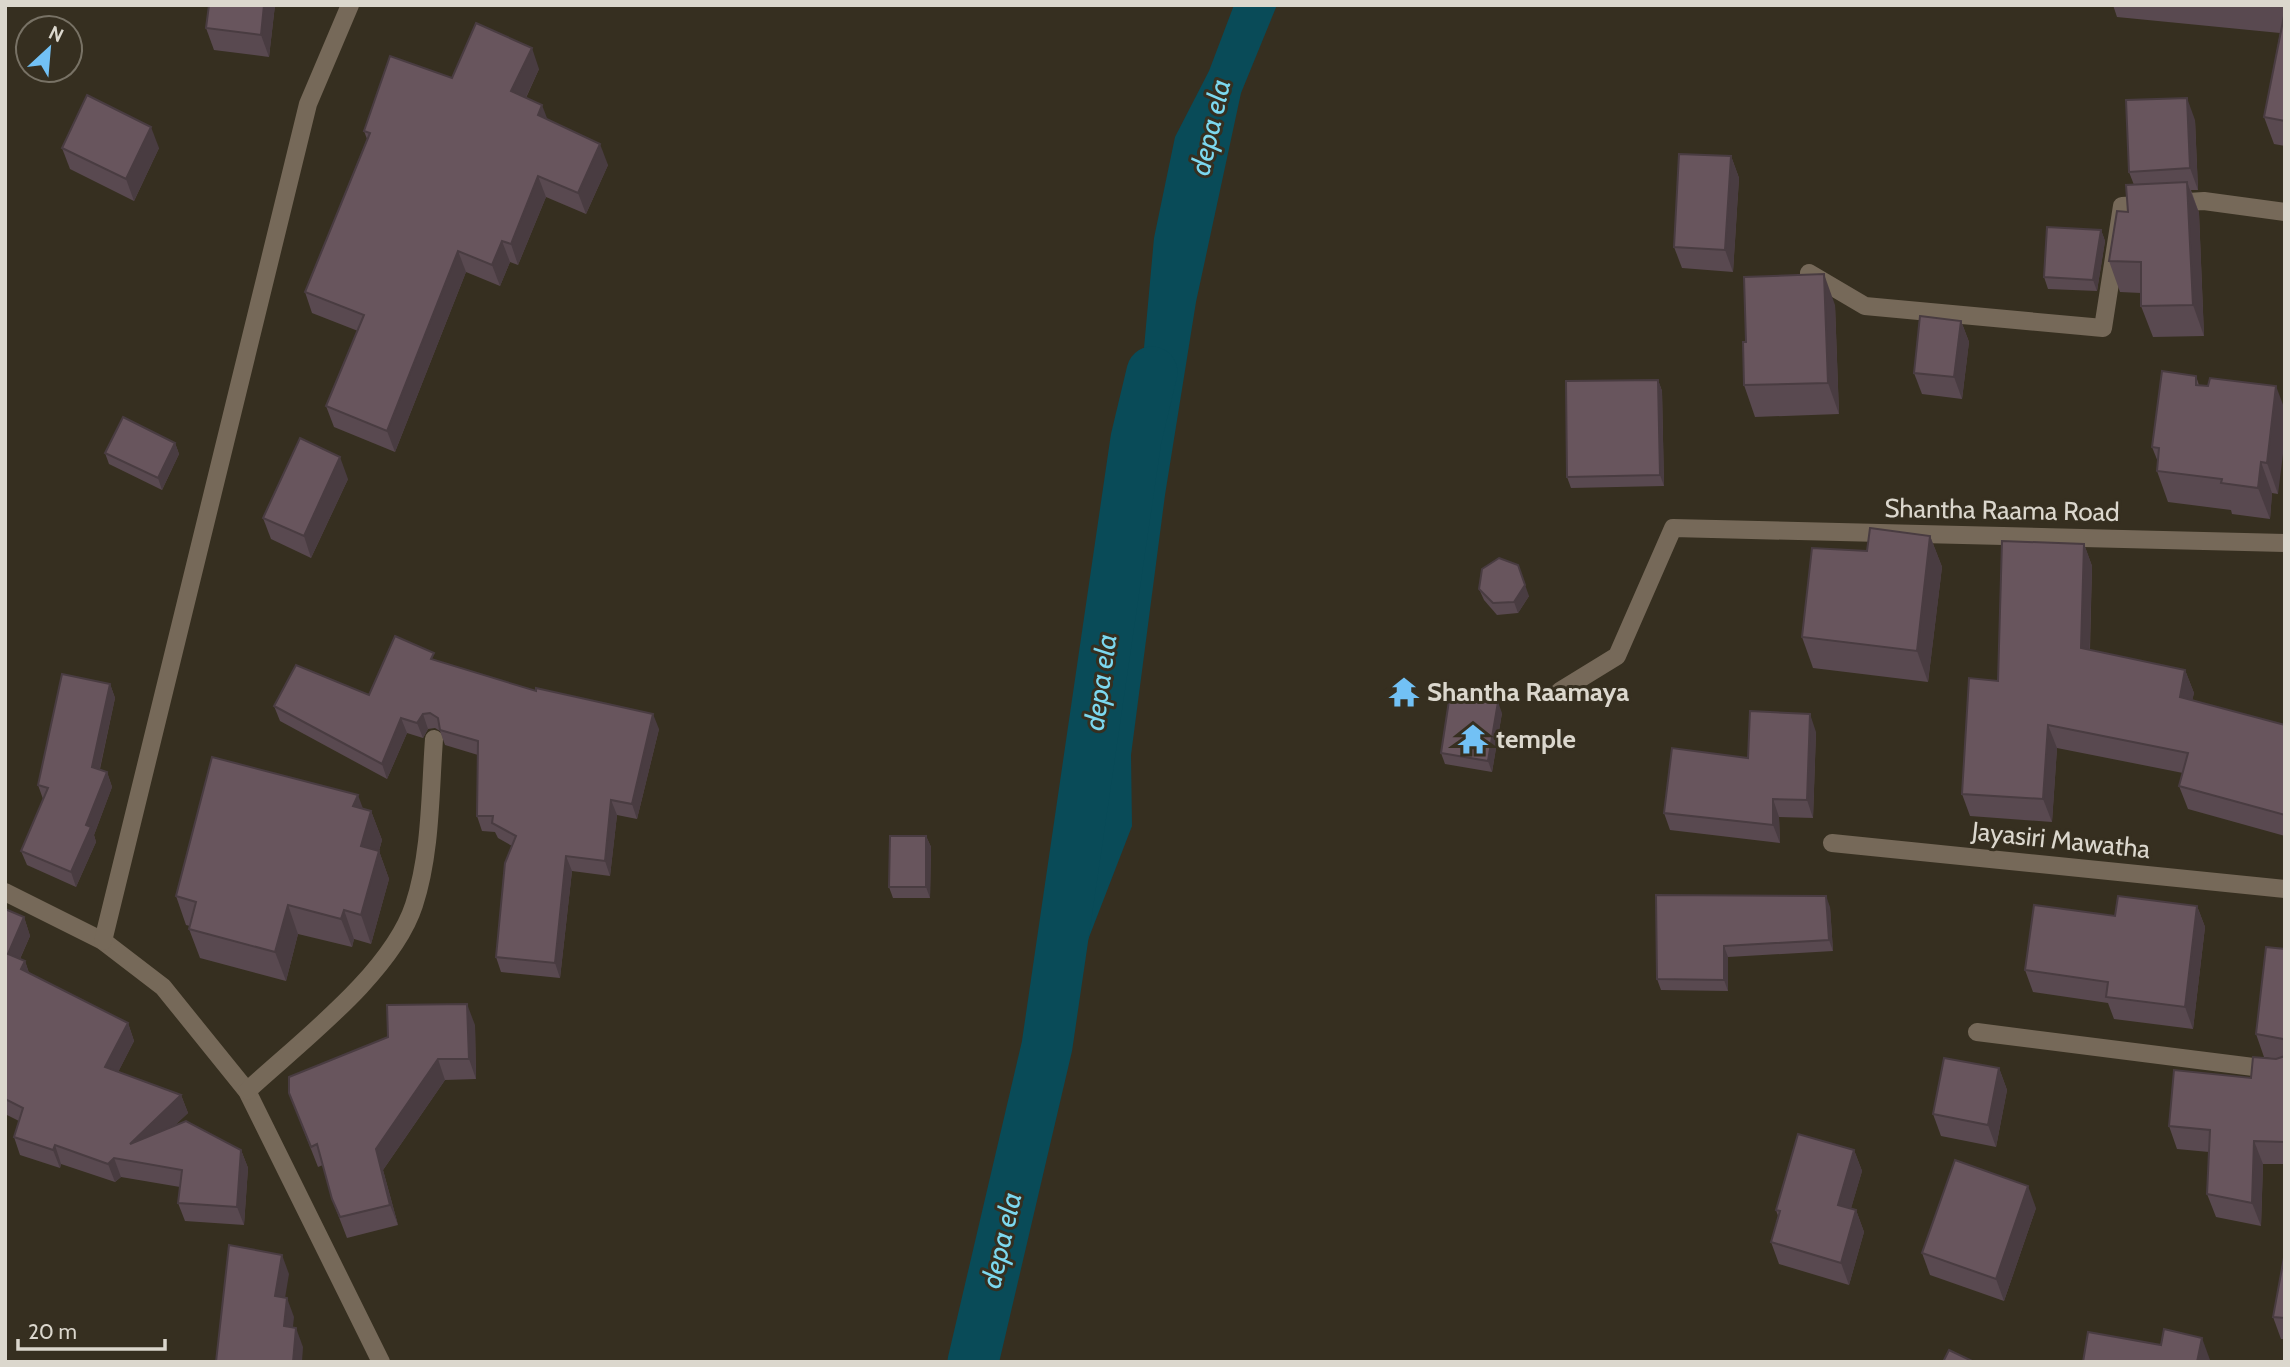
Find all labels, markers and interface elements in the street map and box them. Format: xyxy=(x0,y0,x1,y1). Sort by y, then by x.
north arrow xyxy=(14,14,84,84)
text: N xyxy=(45,21,67,47)
water label: depa ela xyxy=(1182,76,1238,178)
street label: Shantha Raama Road xyxy=(1884,492,2120,528)
water label: depa ela xyxy=(1076,631,1124,733)
temple icon: Shantha Raamaya xyxy=(1387,675,1421,709)
place label: Shantha Raamaya xyxy=(1427,676,1629,708)
temple icon: temple xyxy=(1456,722,1490,756)
place label: temple xyxy=(1496,723,1576,755)
street label: Jayasiri Mawatha xyxy=(1969,815,2152,865)
water label: depa ela xyxy=(973,1189,1029,1291)
scale bar xyxy=(18,1308,164,1352)
text: 20 m xyxy=(28,1319,77,1344)

